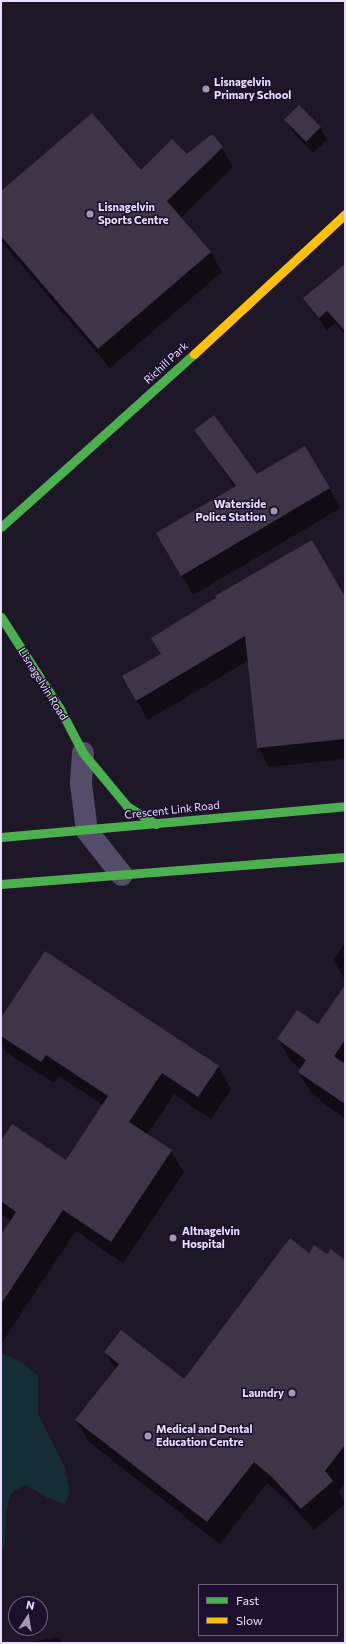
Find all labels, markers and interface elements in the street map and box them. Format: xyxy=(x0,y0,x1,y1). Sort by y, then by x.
place label: Lisnagelvin Primary School xyxy=(214,76,291,102)
marker: Lisnagelvin Primary School xyxy=(201,84,211,94)
place label: Lisnagelvin Sports Centre xyxy=(98,201,169,227)
marker: Lisnagelvin Sports Centre xyxy=(85,209,95,219)
street label: Richill Park xyxy=(141,339,191,387)
place label: Waterside Police Station xyxy=(196,498,266,524)
marker: Waterside Police Station xyxy=(269,506,279,516)
street label: Lisnagelvin Road xyxy=(15,645,71,723)
street label: Crescent Link Road xyxy=(124,798,220,822)
place label: Altnagelvin Hospital xyxy=(182,1225,240,1251)
marker: Altnagelvin Hospital xyxy=(167,1232,179,1244)
place label: Laundry xyxy=(242,1386,284,1400)
marker: Laundry xyxy=(287,1388,297,1398)
place label: Medical and Dental Education Centre xyxy=(156,1423,252,1449)
marker: Medical and Dental Education Centre xyxy=(143,1431,153,1441)
legend xyxy=(198,1584,338,1636)
text: Fast xyxy=(236,1593,259,1607)
north arrow xyxy=(8,1596,48,1636)
text: N xyxy=(25,1598,36,1612)
text: Slow xyxy=(236,1613,263,1627)

